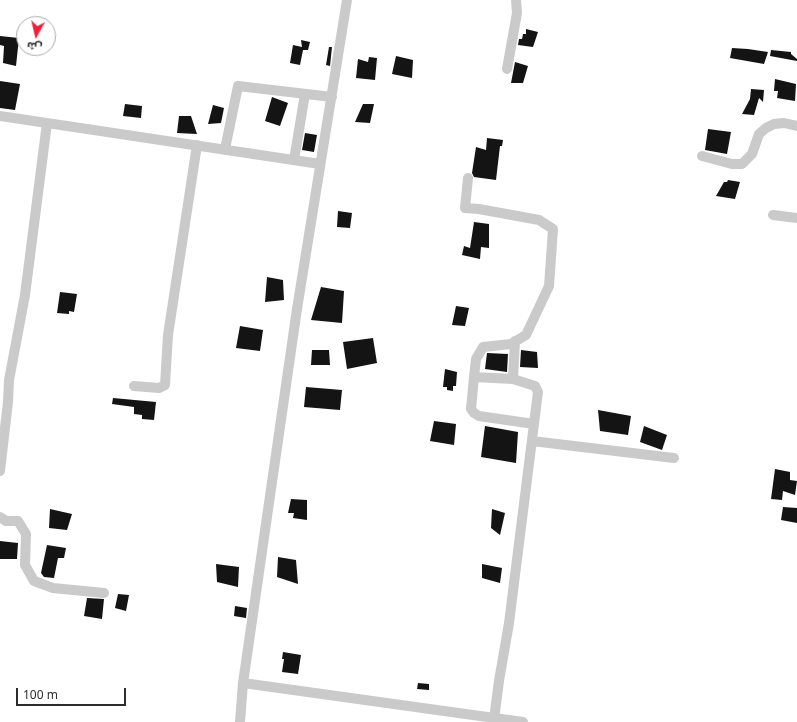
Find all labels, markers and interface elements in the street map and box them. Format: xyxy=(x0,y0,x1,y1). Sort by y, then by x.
north arrow xyxy=(16,16,56,56)
text: ش xyxy=(26,39,43,56)
scale bar xyxy=(18,680,128,706)
text: 100 m xyxy=(23,686,58,703)

